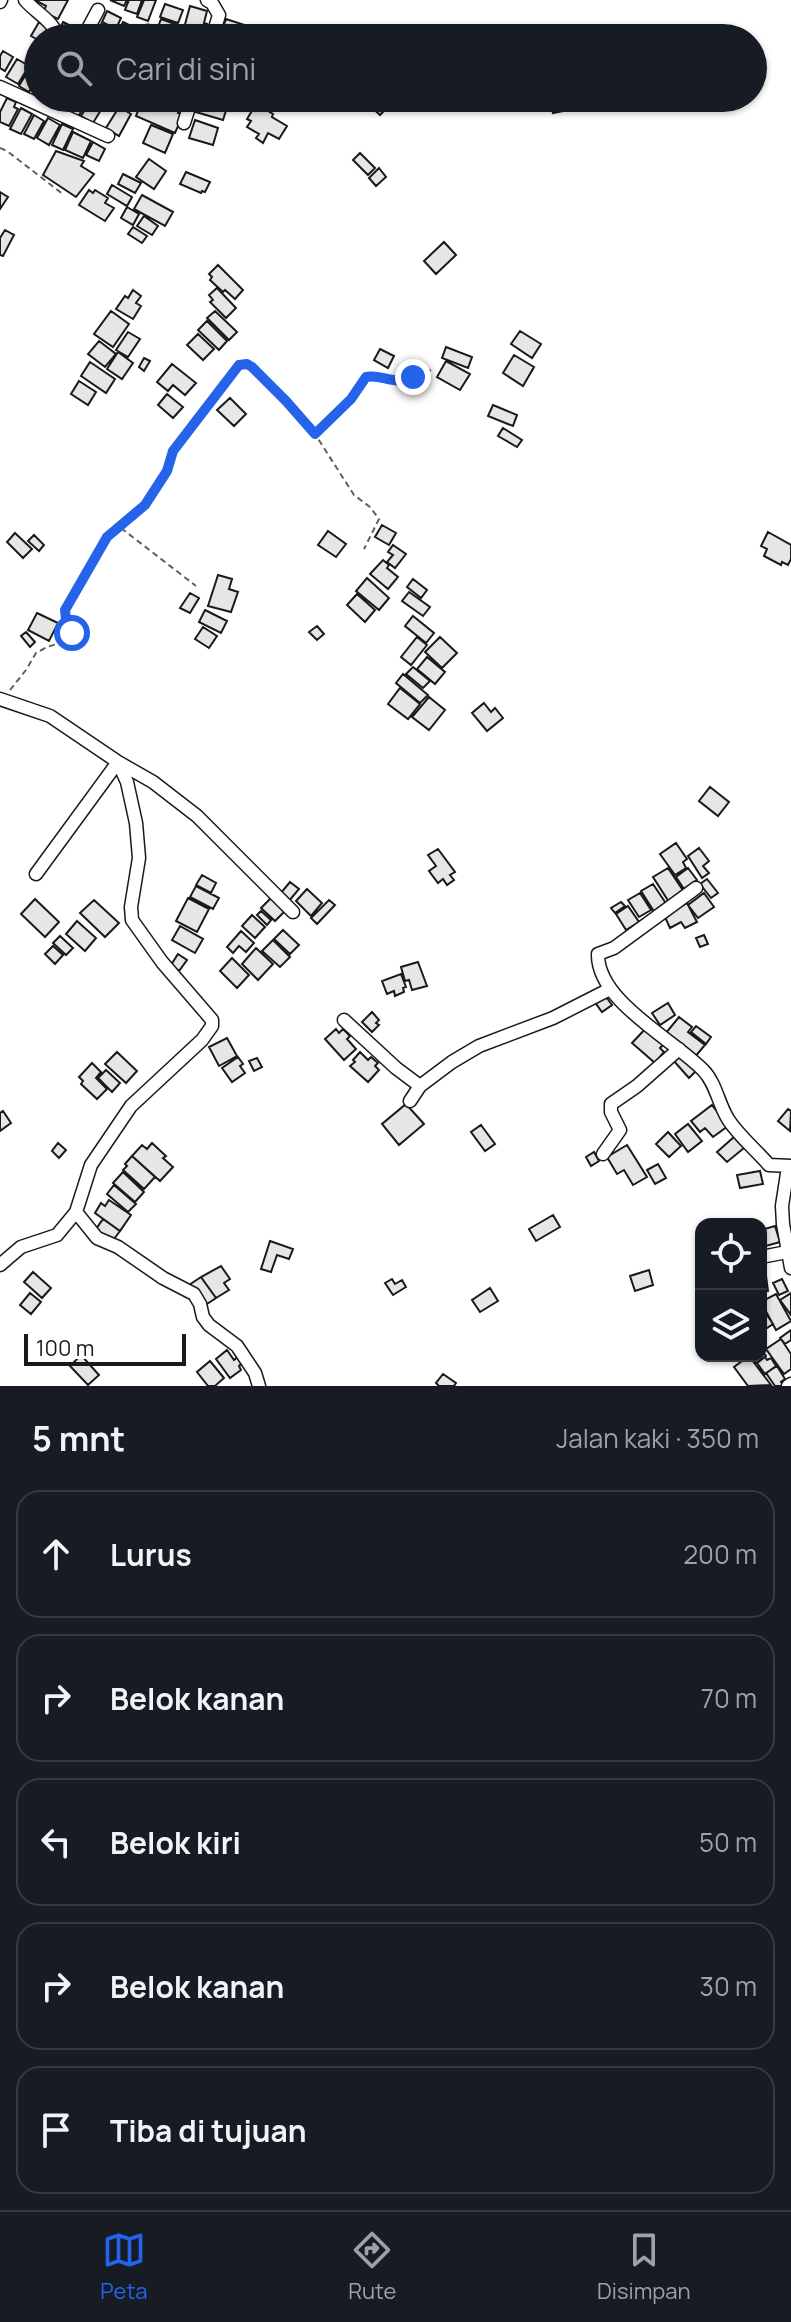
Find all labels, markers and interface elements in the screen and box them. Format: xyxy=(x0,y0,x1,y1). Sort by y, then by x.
search box xyxy=(24,24,767,112)
icon: search xyxy=(52,46,96,90)
text: Cari di sini xyxy=(116,48,256,89)
route end xyxy=(395,359,431,395)
route start xyxy=(54,615,90,651)
map controls xyxy=(695,1218,767,1362)
button: locate xyxy=(695,1218,767,1290)
button: layers xyxy=(695,1290,767,1362)
scale bar xyxy=(24,1330,186,1366)
text: 100 m xyxy=(36,1333,94,1363)
text: 5 mnt xyxy=(32,1415,125,1461)
text: Jalan kaki · 350 m xyxy=(556,1420,759,1456)
icon: ahead xyxy=(34,1532,78,1576)
text: Lurus xyxy=(110,1534,192,1575)
text: 200 m xyxy=(683,1536,757,1572)
icon: right xyxy=(34,1676,78,1720)
text: Belok kanan xyxy=(110,1678,284,1719)
text: 70 m xyxy=(701,1680,757,1716)
icon: left xyxy=(34,1820,78,1864)
text: Belok kiri xyxy=(110,1822,241,1863)
text: 50 m xyxy=(699,1824,757,1860)
icon: right xyxy=(34,1964,78,2008)
text: Belok kanan xyxy=(110,1966,284,2007)
text: 30 m xyxy=(700,1968,757,2004)
icon: arrive xyxy=(34,2108,78,2152)
text: Tiba di tujuan xyxy=(110,2110,307,2151)
tab: Peta xyxy=(100,2228,147,2306)
tab: Rute xyxy=(348,2228,396,2306)
tab: Disimpan xyxy=(597,2228,691,2306)

